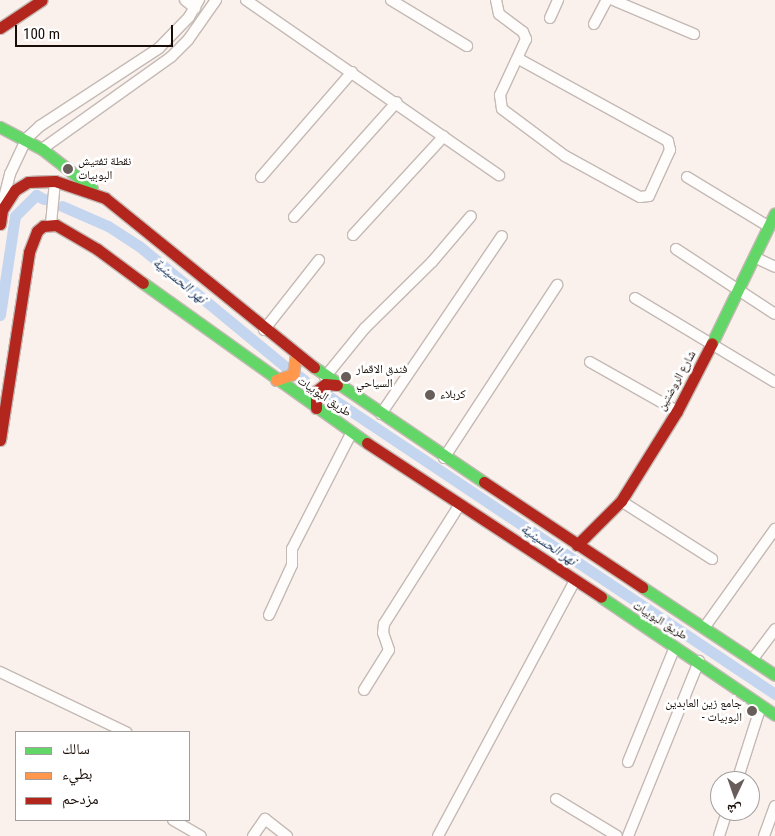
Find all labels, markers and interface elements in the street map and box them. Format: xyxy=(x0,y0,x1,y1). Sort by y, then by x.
scale bar xyxy=(18,15,175,47)
text: 100 m xyxy=(23,25,60,43)
place label: نقطة تفتيش البوبيات xyxy=(78,155,131,183)
marker: نقطة تفتيش البوبيات xyxy=(62,163,74,175)
water label: نهر الحسينية xyxy=(150,254,210,306)
street label: شارع الروضتين xyxy=(655,348,699,414)
place label: فندق الاقمار السياحي xyxy=(356,363,407,391)
marker: فندق الاقمار السياحي xyxy=(340,371,352,383)
street label: طريق البوبيات xyxy=(294,374,354,420)
place label: كربلاء xyxy=(440,388,466,402)
marker: كربلاء xyxy=(424,389,436,401)
water label: نهر الحسينية xyxy=(518,519,580,569)
street label: طريق البوبيات xyxy=(630,599,690,643)
place label: جامع زين العابدين - البوبيات xyxy=(665,697,742,725)
marker: جامع زين العابدين - البوبيات xyxy=(746,705,758,717)
legend xyxy=(15,731,190,821)
text: سالك xyxy=(62,740,90,758)
text: بطيء xyxy=(62,765,92,783)
north arrow xyxy=(710,771,760,821)
text: مزدحم xyxy=(62,790,99,808)
text: ش xyxy=(726,802,742,818)

